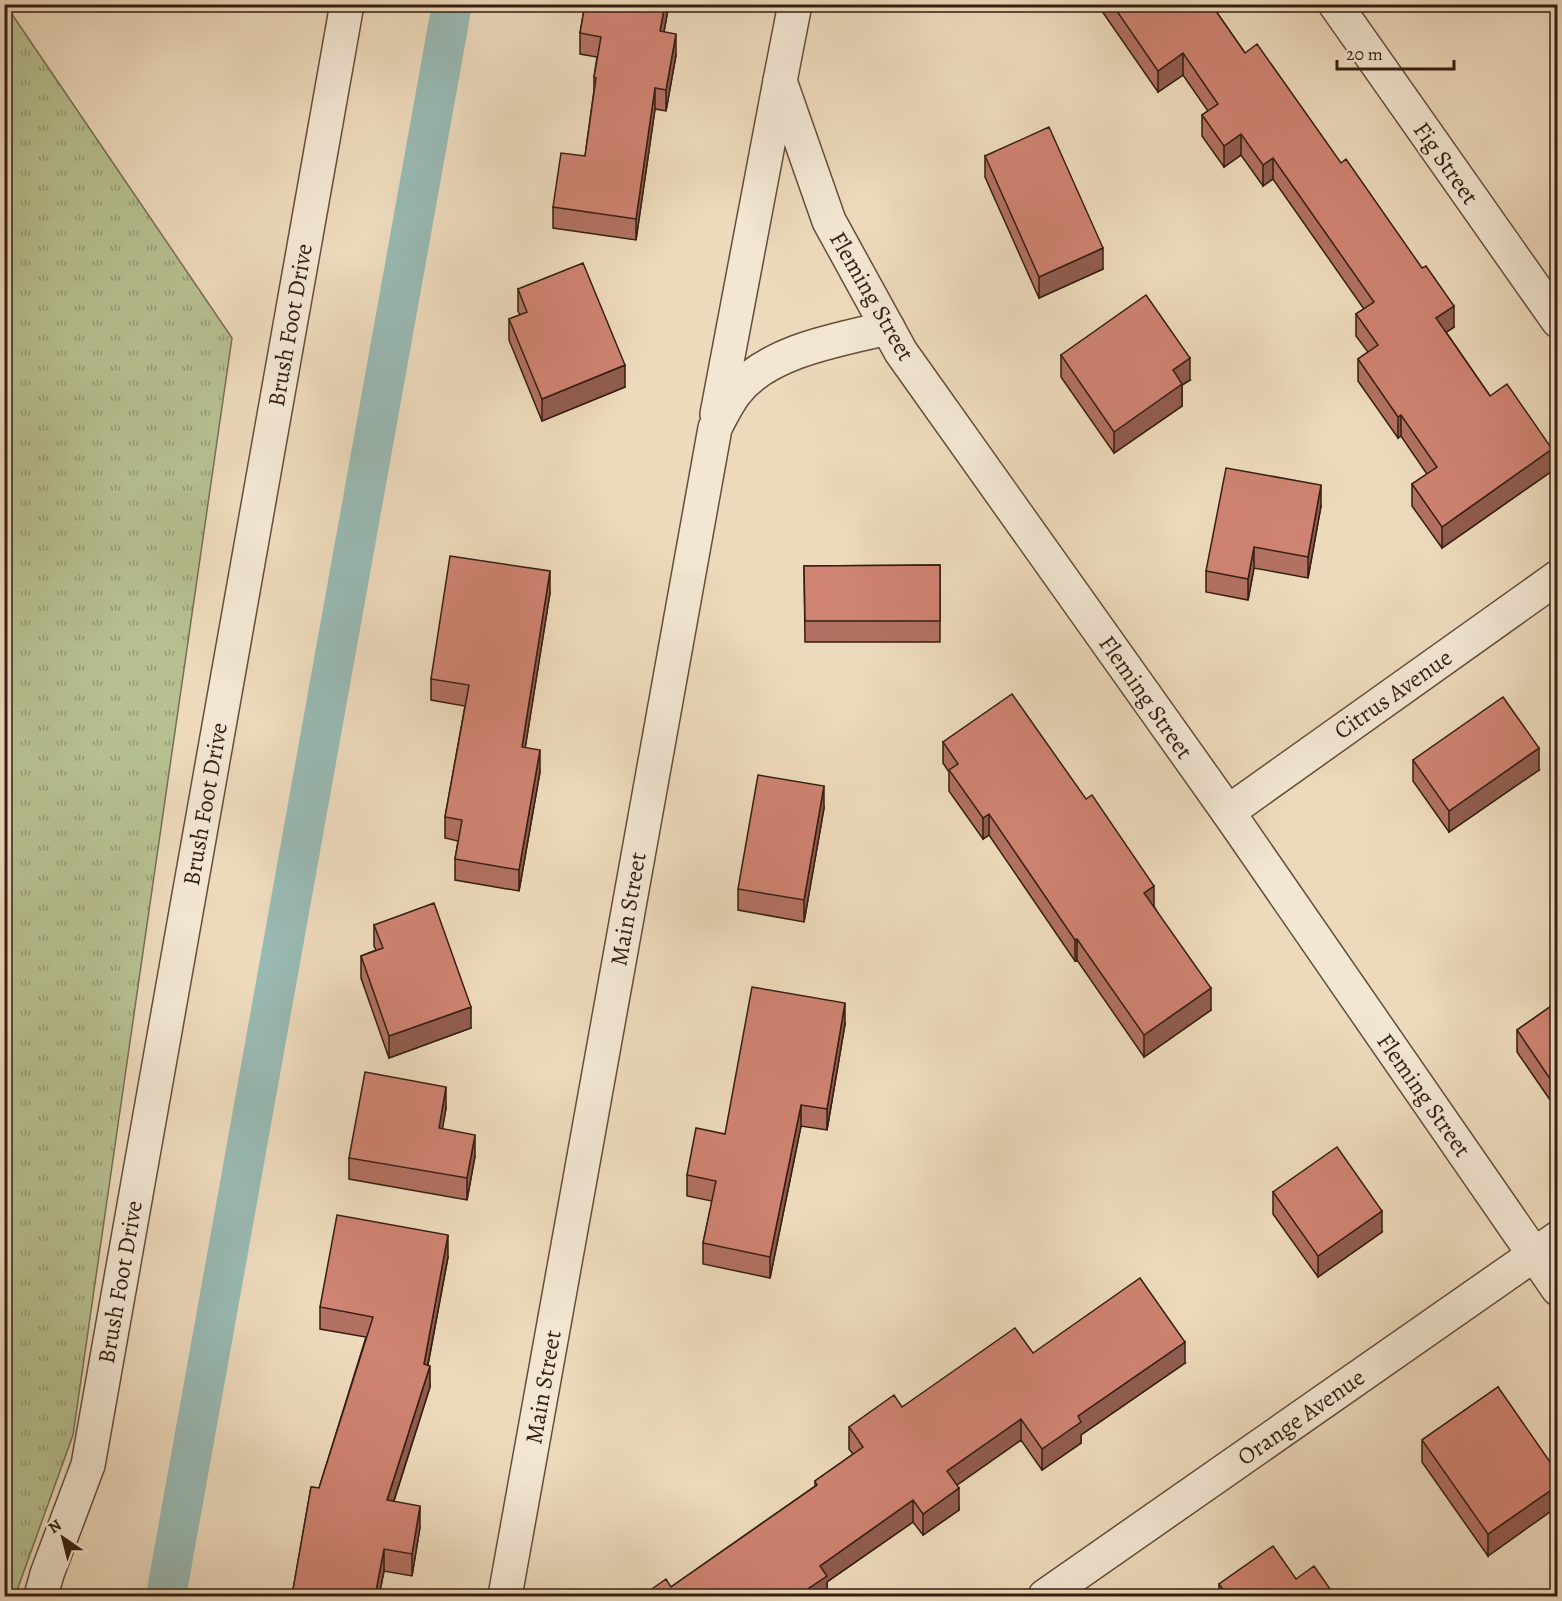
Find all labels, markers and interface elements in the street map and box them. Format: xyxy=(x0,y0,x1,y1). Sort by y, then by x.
scale bar xyxy=(1337,33,1454,71)
text: 20 m xyxy=(1346,42,1383,66)
street label: Fig Street xyxy=(1406,115,1486,211)
street label: Fleming Street xyxy=(822,225,922,367)
street label: Brush Foot Drive xyxy=(260,241,320,409)
street label: Fleming Street xyxy=(1091,629,1201,765)
street label: Citrus Avenue xyxy=(1328,642,1458,746)
street label: Brush Foot Drive xyxy=(175,720,235,888)
street label: Main Street xyxy=(602,850,654,968)
street label: Fleming Street xyxy=(1369,1027,1479,1163)
street label: Brush Foot Drive xyxy=(90,1198,150,1366)
street label: Main Street xyxy=(517,1328,569,1446)
street label: Orange Avenue xyxy=(1231,1361,1371,1473)
north arrow xyxy=(33,1508,93,1568)
text: N xyxy=(44,1514,66,1539)

